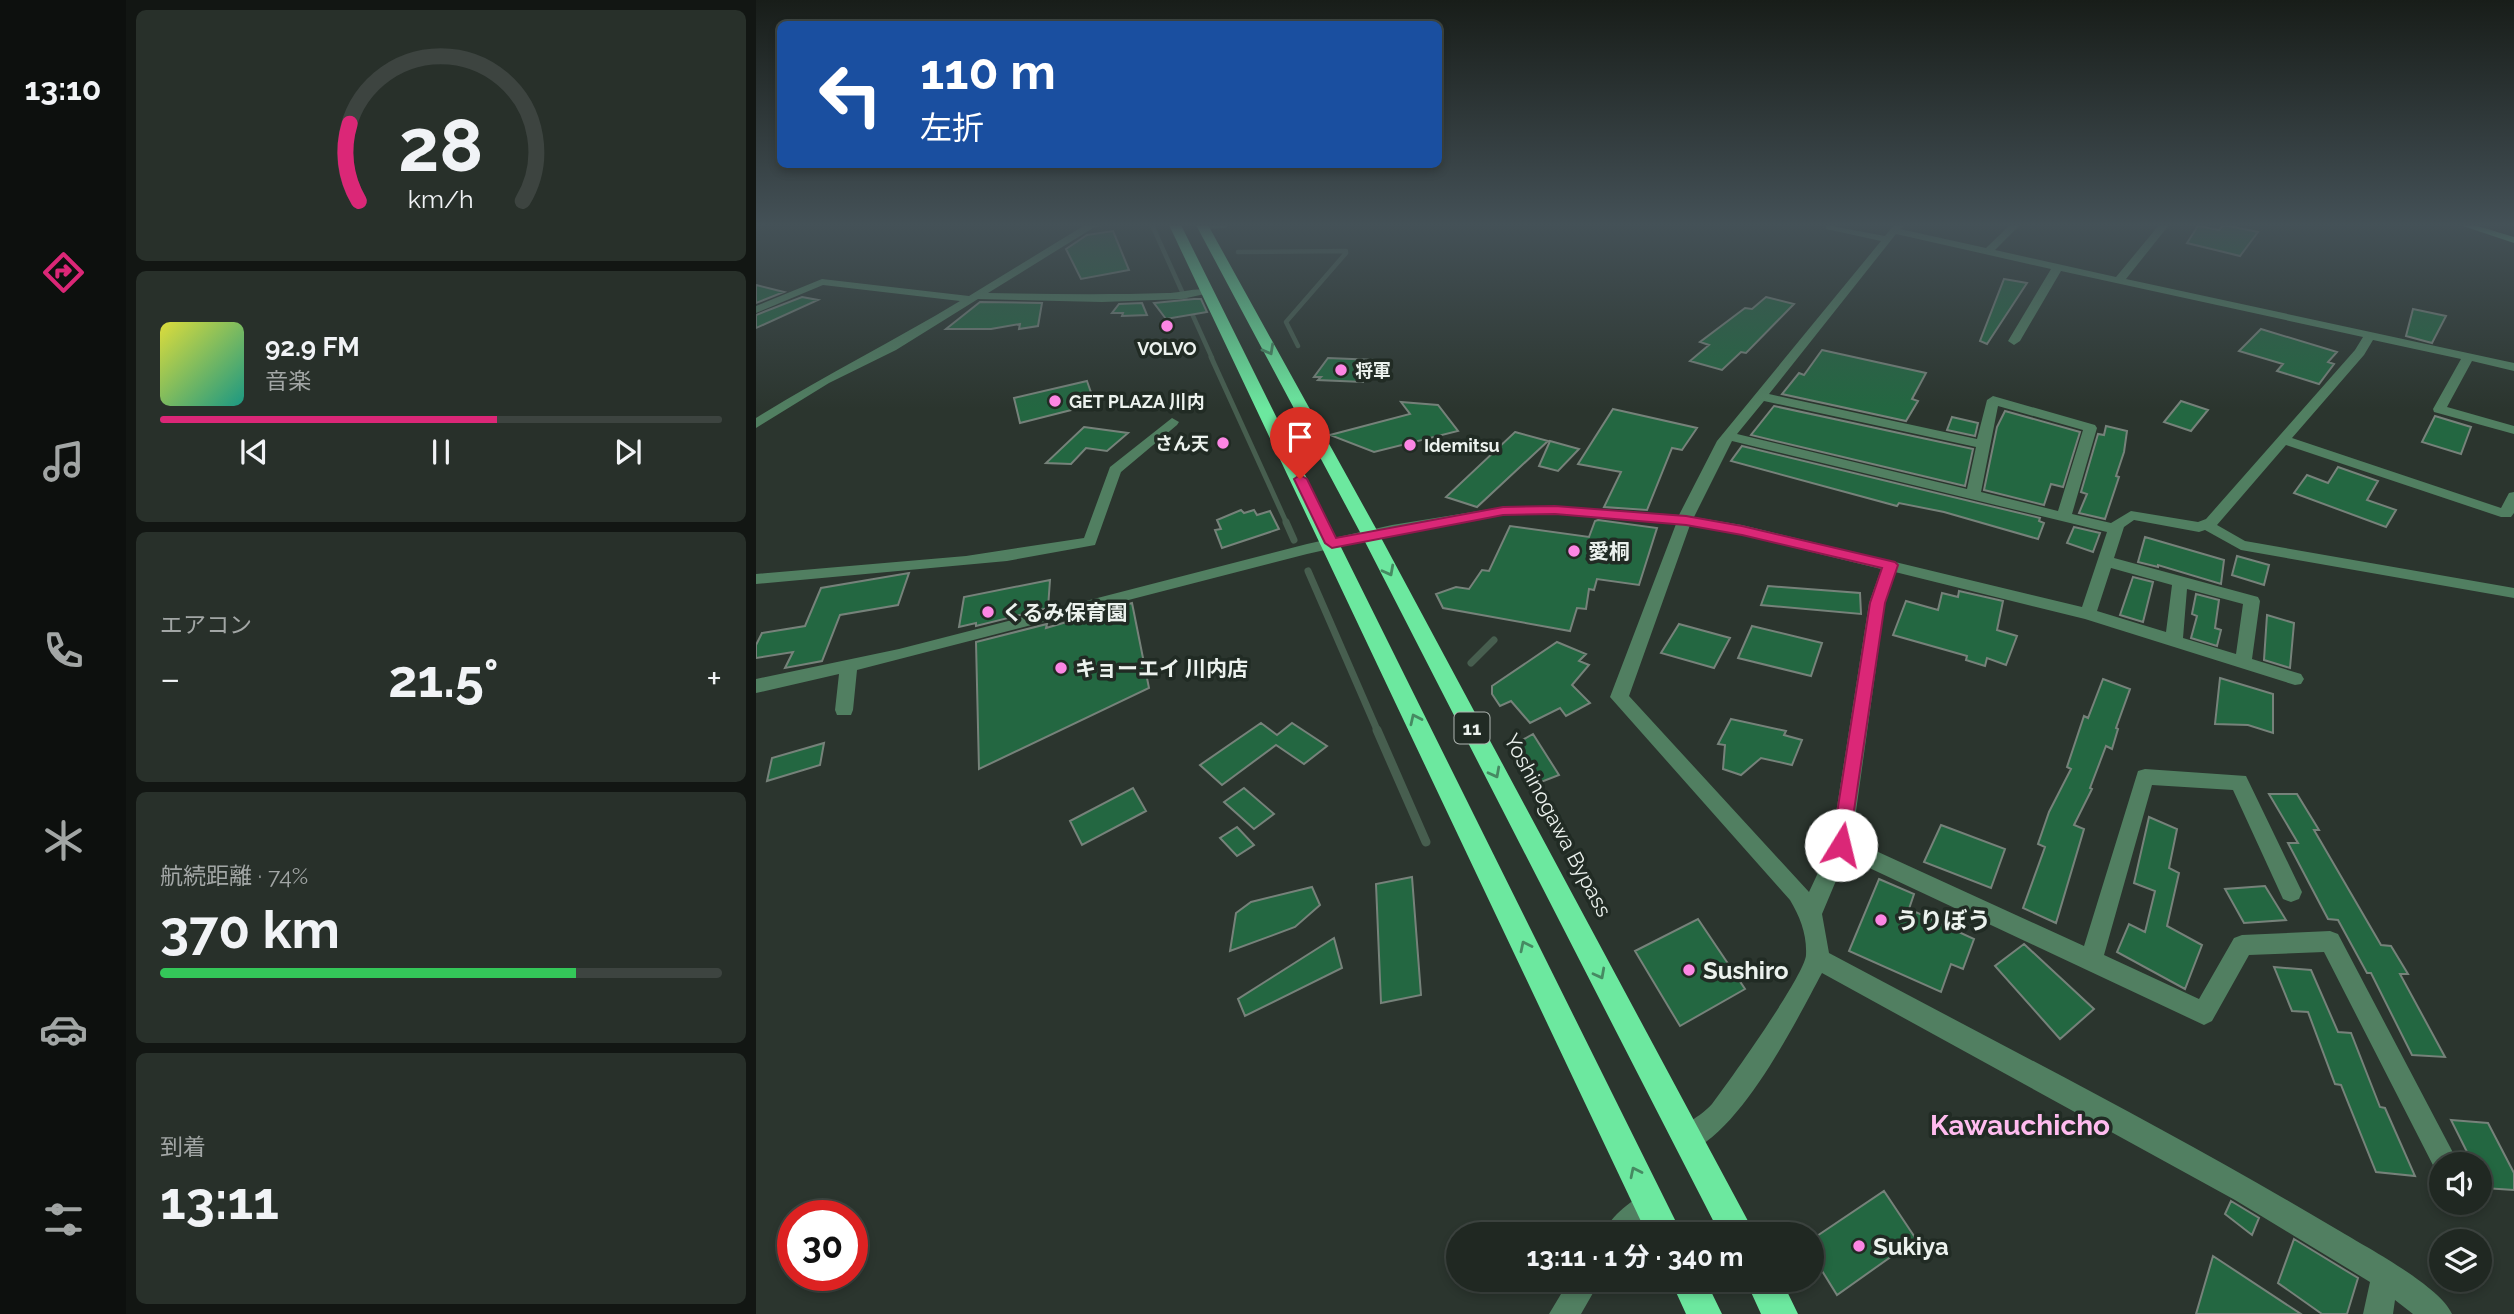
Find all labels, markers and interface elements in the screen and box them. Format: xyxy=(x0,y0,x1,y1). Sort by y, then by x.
text: 110 m xyxy=(920,43,1056,100)
icon: left xyxy=(805,49,896,140)
text: 13:10 xyxy=(24,70,102,107)
text: 28 xyxy=(398,104,484,189)
text: 左折 xyxy=(920,109,984,146)
text: km/h xyxy=(408,184,474,214)
icon: directions xyxy=(39,248,88,297)
marker: VOLVO xyxy=(1159,318,1175,334)
text: 92.9 FM xyxy=(265,332,360,362)
place label: VOLVO xyxy=(1137,338,1197,359)
one-way arrow xyxy=(1261,343,1274,355)
place label: 将軍 xyxy=(1355,360,1391,381)
marker: 将軍 xyxy=(1333,362,1349,378)
text: 音楽 xyxy=(265,367,311,394)
place label: GET PLAZA 川内 xyxy=(1069,391,1205,412)
marker: GET PLAZA 川内 xyxy=(1047,393,1063,409)
pin xyxy=(1270,407,1330,479)
icon: arrive xyxy=(1281,418,1319,456)
icon: previous xyxy=(235,433,273,471)
icon: pause xyxy=(422,433,460,471)
icon: next xyxy=(609,433,647,471)
place label: さん天 xyxy=(1155,433,1209,454)
marker: さん天 xyxy=(1215,435,1231,451)
place label: Idemitsu xyxy=(1424,435,1500,456)
icon: music xyxy=(39,437,88,486)
marker: Idemitsu xyxy=(1402,437,1418,453)
place label: 愛桐 xyxy=(1588,539,1630,564)
marker: 愛桐 xyxy=(1566,543,1582,559)
one-way arrow xyxy=(1381,564,1395,576)
place label: くるみ保育園 xyxy=(1002,600,1128,625)
marker: くるみ保育園 xyxy=(980,604,996,620)
text: エアコン xyxy=(160,611,252,638)
icon: phone xyxy=(39,626,88,675)
text: 21.5° xyxy=(388,648,499,709)
text: − xyxy=(160,656,180,701)
text: + xyxy=(706,656,722,701)
place label: キョーエイ 川内店 xyxy=(1075,656,1248,681)
marker: キョーエイ 川内店 xyxy=(1053,660,1069,676)
road number: 11 xyxy=(1454,712,1490,744)
one-way arrow xyxy=(1409,714,1423,726)
street label: Yoshinogawa Bypass xyxy=(1499,729,1617,921)
one-way arrow xyxy=(1486,766,1500,778)
position arrow xyxy=(1804,808,1878,882)
icon: climate xyxy=(39,816,88,865)
text: 航続距離 · 74% xyxy=(160,862,308,889)
text: 370 km xyxy=(160,899,340,960)
place label: うりぼう xyxy=(1895,906,1991,935)
marker: うりぼう xyxy=(1873,912,1889,928)
one-way arrow xyxy=(1519,941,1533,953)
place label: Sushiro xyxy=(1703,956,1789,985)
marker: Sushiro xyxy=(1681,962,1697,978)
one-way arrow xyxy=(1592,967,1606,979)
icon: car xyxy=(39,1005,88,1054)
district label: Kawauchicho xyxy=(1930,1109,2110,1142)
text: 到着 xyxy=(160,1133,206,1160)
map controls xyxy=(2429,1152,2492,1292)
button: sound xyxy=(2429,1152,2492,1215)
one-way arrow xyxy=(1630,1167,1644,1179)
text: 13:11 xyxy=(160,1170,279,1231)
icon: filters xyxy=(39,1195,88,1244)
speed limit sign: 30 xyxy=(777,1200,868,1291)
button: layers xyxy=(2429,1229,2492,1292)
place label: Sukiya xyxy=(1873,1232,1949,1261)
marker: Sukiya xyxy=(1851,1238,1867,1254)
text: 13:11 · 1 分 · 340 m xyxy=(1527,1242,1743,1272)

